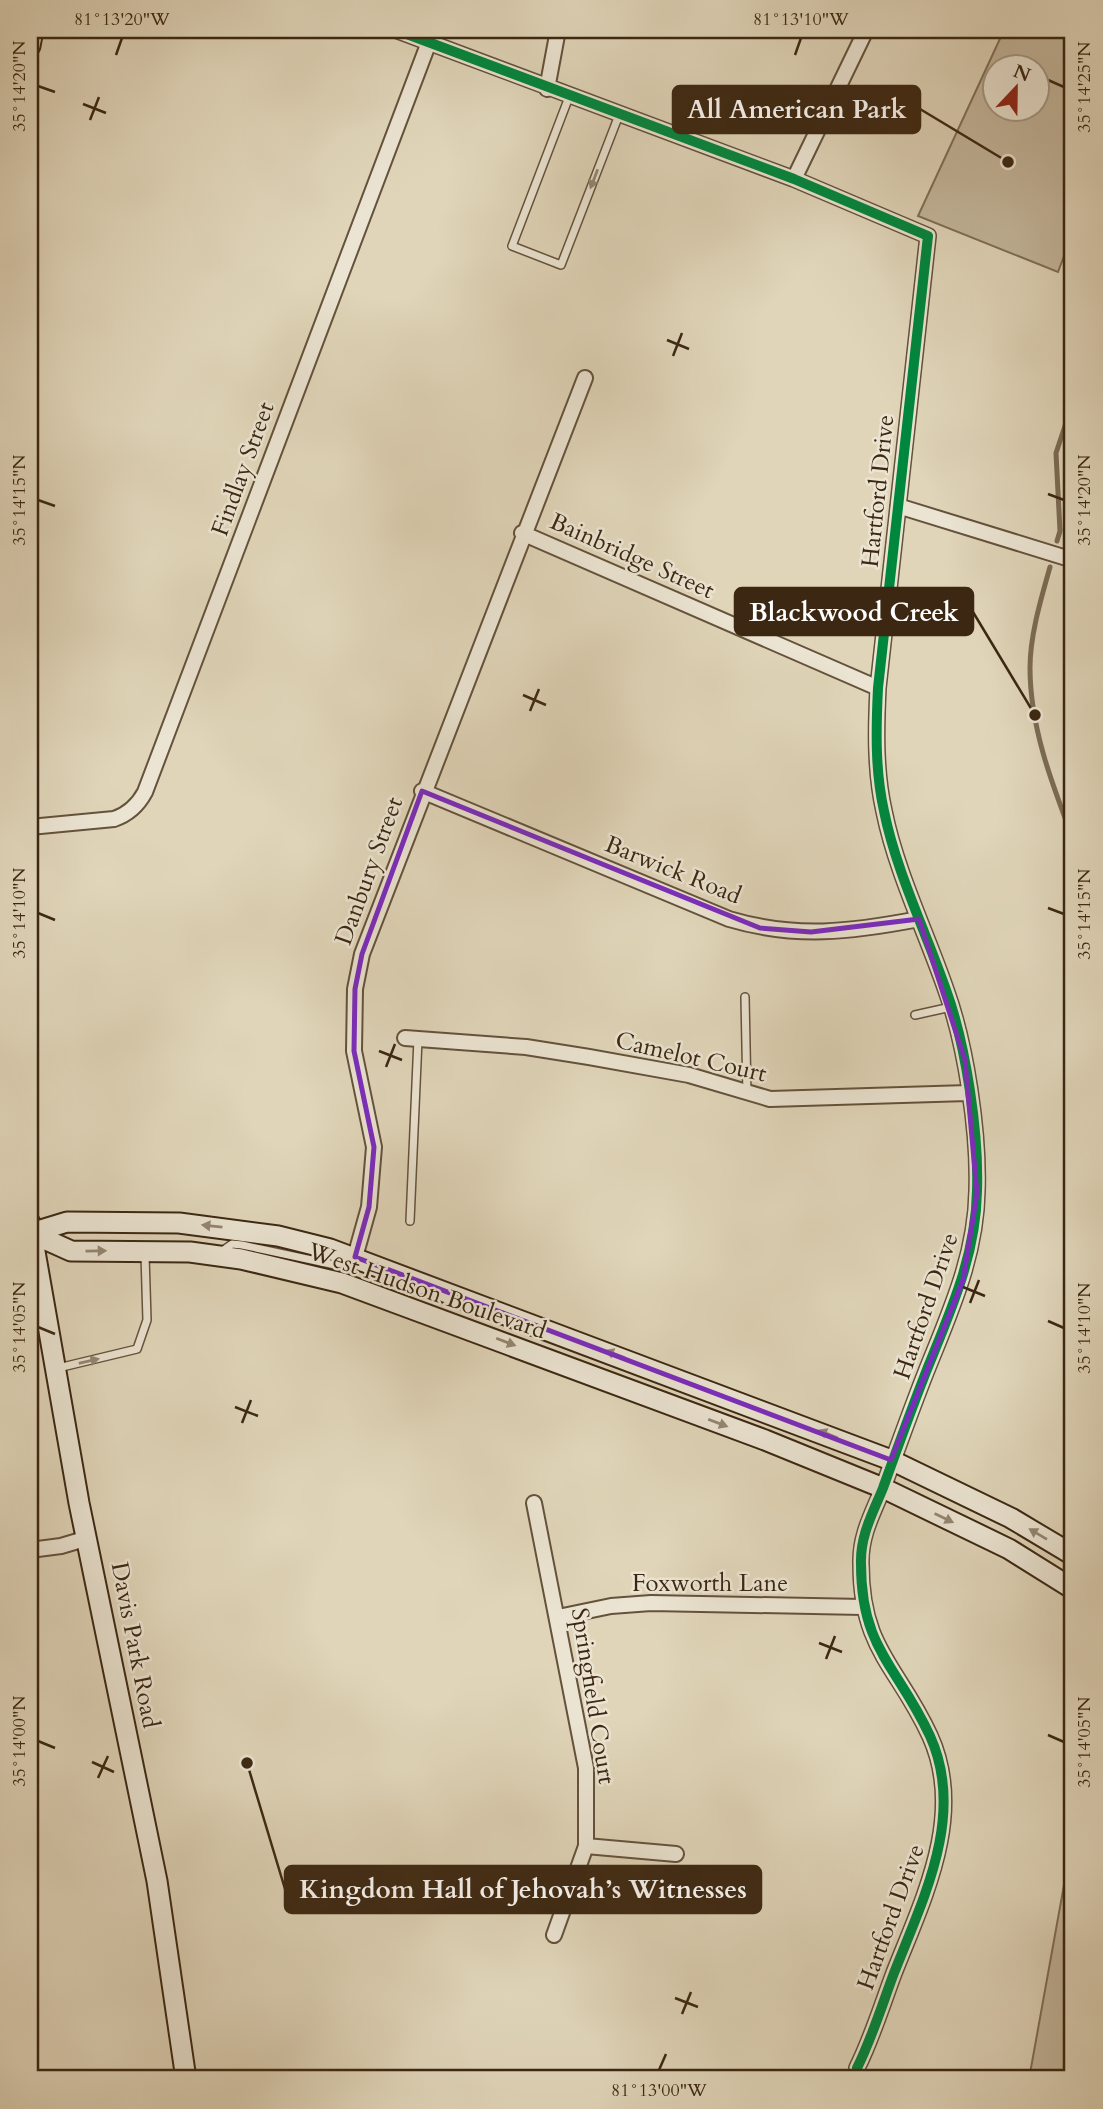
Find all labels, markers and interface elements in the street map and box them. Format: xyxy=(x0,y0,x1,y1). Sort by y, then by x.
text: 81°13'20"W xyxy=(74,7,170,32)
text: 81°13'10"W xyxy=(753,7,849,32)
text: 35°14'20"N xyxy=(7,40,32,132)
text: 35°14'25"N xyxy=(1072,41,1097,133)
north arrow xyxy=(981,52,1050,122)
text: N xyxy=(1009,58,1035,88)
callout: All American Park xyxy=(673,86,920,133)
text: All American Park xyxy=(687,92,908,127)
one-way arrow xyxy=(589,168,600,189)
street label: Findlay Street xyxy=(204,397,283,541)
street label: Hartford Drive xyxy=(854,413,902,569)
text: 35°14'15"N xyxy=(7,454,32,546)
text: 35°14'20"N xyxy=(1072,454,1097,546)
street label: Bainbridge Street xyxy=(545,505,720,607)
callout: Blackwood Creek xyxy=(735,588,973,635)
text: Blackwood Creek xyxy=(749,595,960,630)
street label: Danbury Street xyxy=(327,792,411,950)
street label: Barwick Road xyxy=(600,828,746,912)
text: 35°14'10"N xyxy=(7,867,32,959)
text: 35°14'15"N xyxy=(1072,868,1097,960)
street label: Camelot Court xyxy=(612,1024,770,1090)
one-way arrow xyxy=(201,1221,223,1232)
street label: Hartford Drive xyxy=(885,1228,967,1384)
street label: West Hudson Boulevard xyxy=(302,1234,551,1347)
one-way arrow xyxy=(85,1245,107,1256)
text: 35°14'05"N xyxy=(7,1281,32,1373)
text: 35°14'10"N xyxy=(1072,1282,1097,1374)
one-way arrow xyxy=(495,1337,516,1348)
one-way arrow xyxy=(604,1348,625,1359)
one-way arrow xyxy=(78,1356,100,1367)
one-way arrow xyxy=(708,1418,729,1429)
one-way arrow xyxy=(817,1428,838,1439)
one-way arrow xyxy=(934,1512,954,1524)
one-way arrow xyxy=(1028,1528,1047,1540)
street label: Davis Park Road xyxy=(103,1559,167,1731)
street label: Foxworth Lane xyxy=(632,1567,788,1600)
street label: Springfield Court xyxy=(563,1606,623,1787)
text: 35°14'00"N xyxy=(7,1695,32,1787)
text: 35°14'05"N xyxy=(1072,1696,1097,1788)
street label: Hartford Drive xyxy=(849,1839,933,1995)
callout: Kingdom Hall of Jehovah’s Witnesses xyxy=(285,1866,761,1913)
text: Kingdom Hall of Jehovah’s Witnesses xyxy=(299,1872,747,1907)
text: 81°13'00"W xyxy=(611,2078,707,2103)

